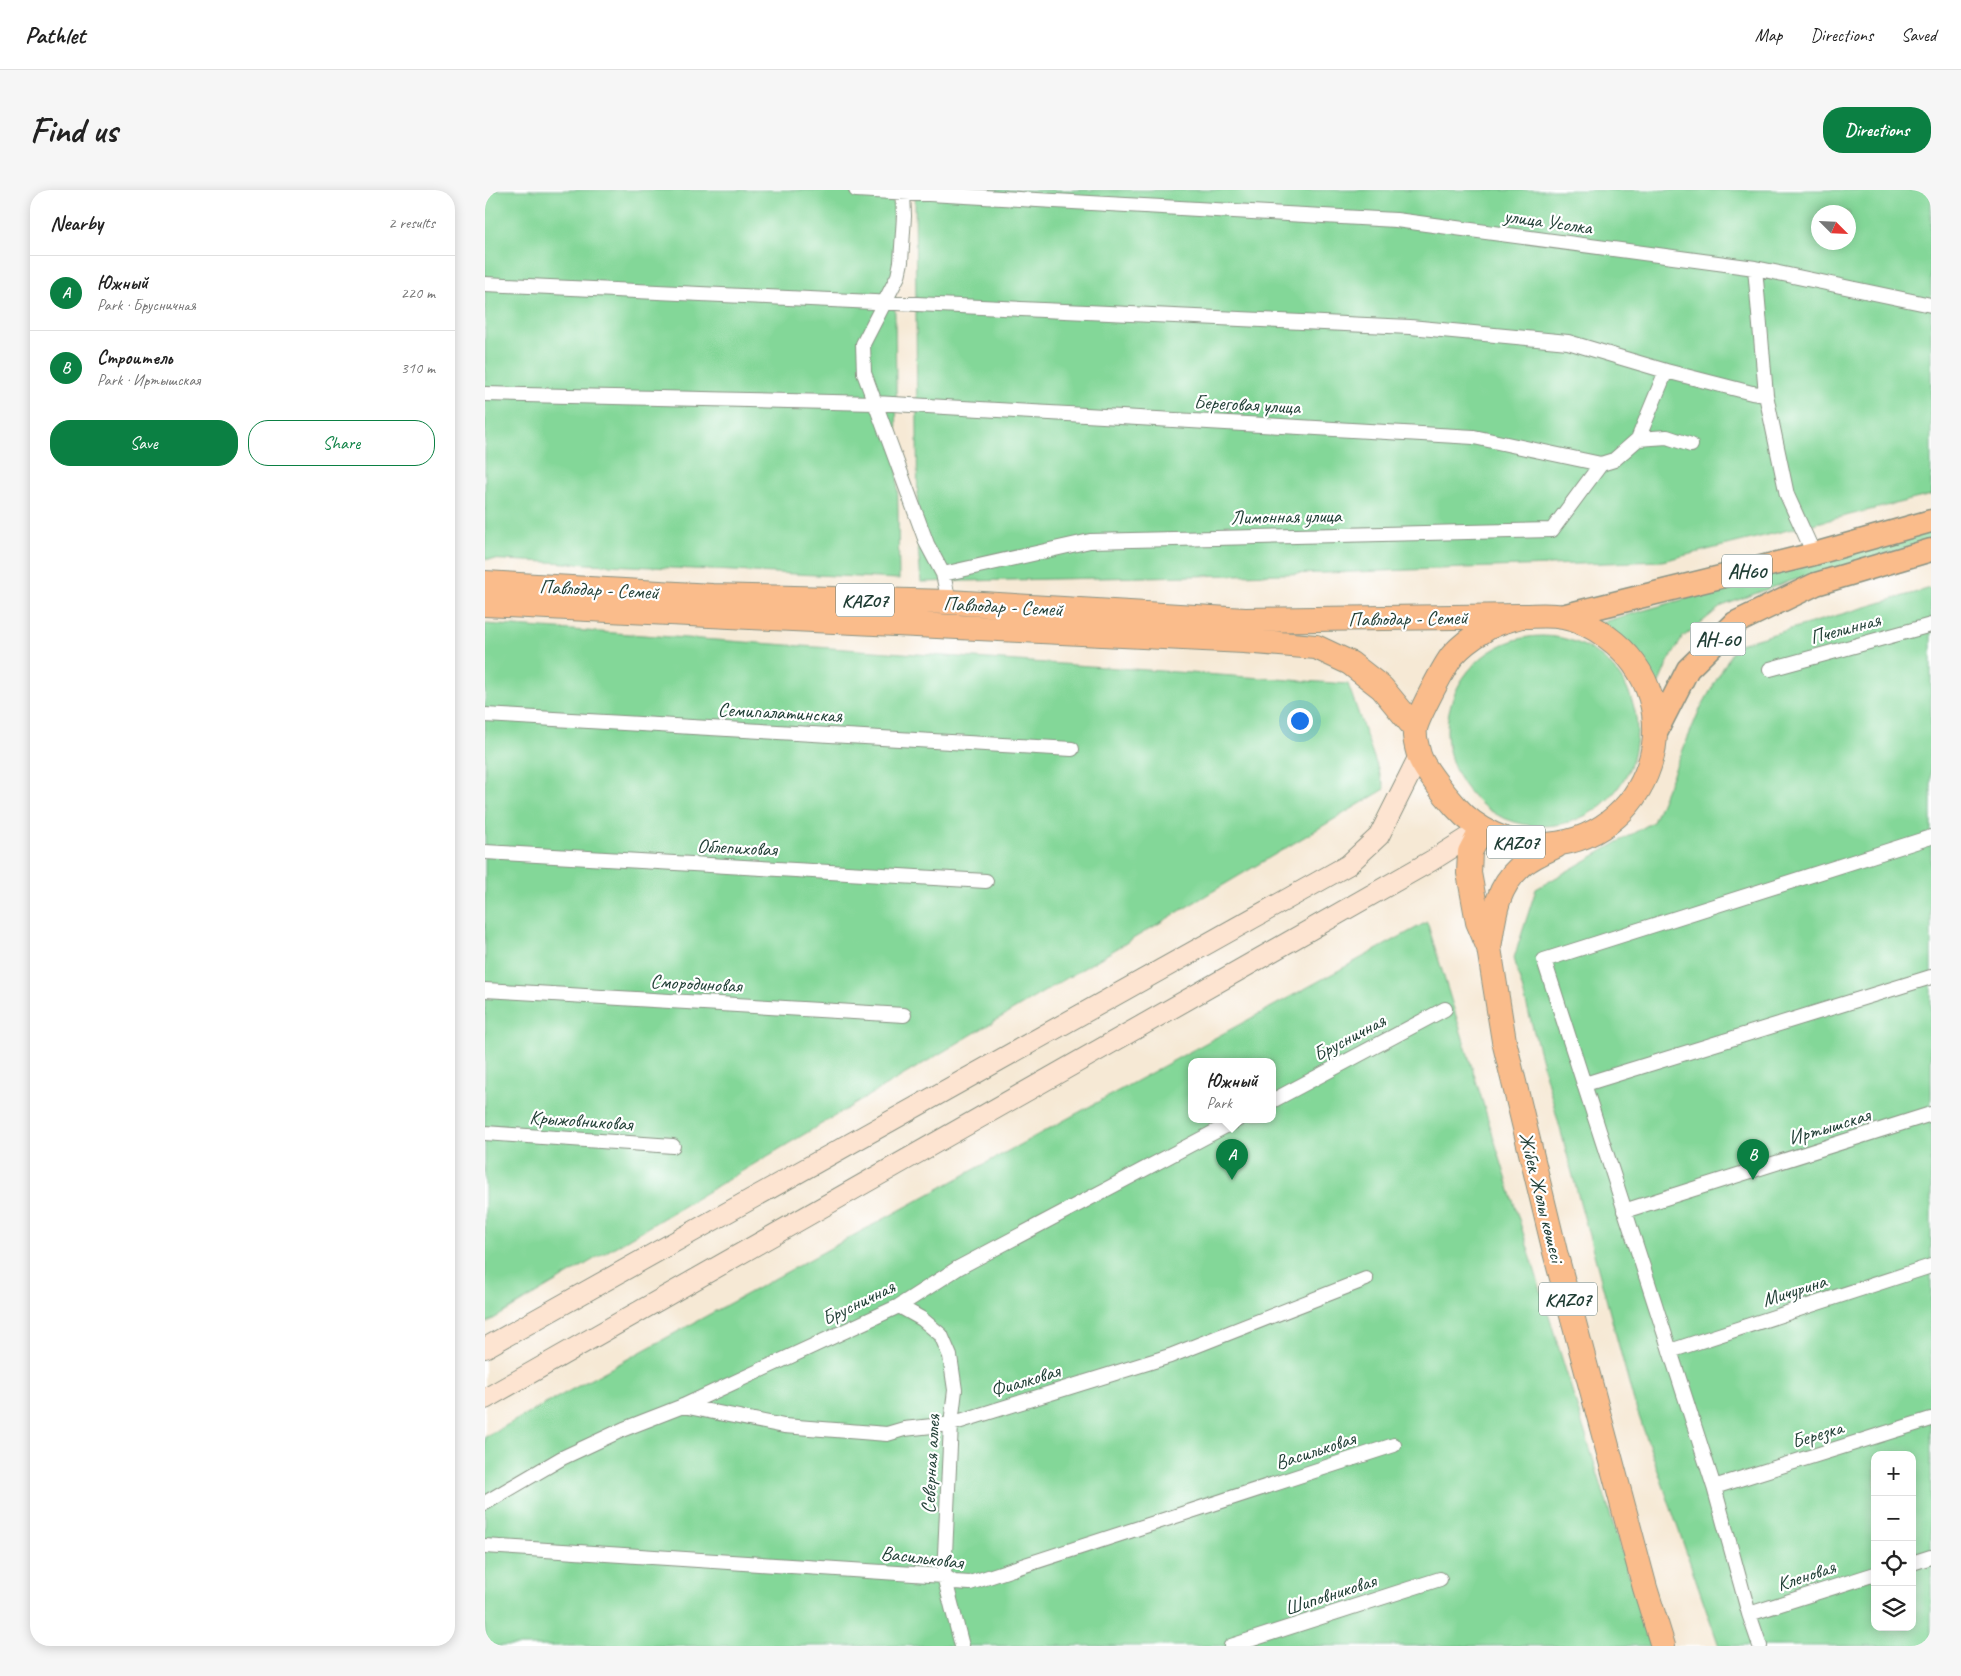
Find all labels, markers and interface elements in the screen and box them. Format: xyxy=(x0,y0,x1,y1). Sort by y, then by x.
text: Pathlet xyxy=(25,20,85,50)
text: Map xyxy=(1755,24,1782,46)
text: Directions xyxy=(1810,24,1873,46)
text: Saved xyxy=(1901,24,1936,46)
button: Directions xyxy=(1823,107,1931,153)
text: Find us xyxy=(30,108,117,153)
street label: улица Усолка xyxy=(1501,203,1596,240)
north arrow xyxy=(1811,205,1856,250)
text: Nearby xyxy=(50,210,103,236)
text: 2 results xyxy=(388,213,435,233)
text: Южный xyxy=(97,271,148,295)
text: A xyxy=(62,283,70,303)
text: 220 m xyxy=(401,283,435,303)
text: Park · Брусничная xyxy=(97,295,196,315)
text: Строитель xyxy=(97,346,172,370)
text: B xyxy=(62,358,70,378)
text: 310 m xyxy=(401,358,435,378)
text: Park · Иртышская xyxy=(97,370,200,390)
street label: Береговая улица xyxy=(1193,389,1303,420)
button: Save xyxy=(50,420,238,466)
button: Share xyxy=(248,420,435,466)
street label: Лимонная улица xyxy=(1230,503,1343,530)
road number: АН60 xyxy=(1722,554,1772,588)
street label: Павлодар - Семей xyxy=(539,574,661,605)
road number: KAZ07 xyxy=(836,584,894,616)
street label: Павлодар - Семей xyxy=(943,591,1065,622)
street label: Павлодар - Семей xyxy=(1348,605,1470,632)
street label: Пчелинная xyxy=(1807,607,1884,650)
road number: АН-60 xyxy=(1691,622,1745,656)
street label: Семипалатинская xyxy=(717,697,844,728)
your location xyxy=(1287,708,1313,734)
road number: KAZ07 xyxy=(1487,826,1545,859)
street label: Облепиховая xyxy=(697,833,779,862)
street label: Смородиновая xyxy=(650,969,744,998)
street label: Брусничная xyxy=(1309,1008,1390,1067)
popup xyxy=(1188,1058,1276,1123)
text: Южный xyxy=(1207,1069,1257,1093)
text: Park xyxy=(1207,1093,1232,1113)
street label: Иртышская xyxy=(1785,1102,1875,1151)
street label: Крыжовниковая xyxy=(529,1104,635,1137)
street label: Жібек Жолы көшесі xyxy=(1513,1129,1570,1267)
pin: A xyxy=(1216,1139,1248,1180)
pin: B xyxy=(1737,1139,1769,1180)
street label: Мичурина xyxy=(1759,1268,1831,1313)
street label: Брусничная xyxy=(818,1274,900,1331)
road number: KAZ07 xyxy=(1539,1282,1597,1316)
street label: Фиалковая xyxy=(988,1358,1064,1403)
street label: Северная аллея xyxy=(915,1413,946,1514)
street label: Березка xyxy=(1788,1414,1848,1454)
street label: Васильковая xyxy=(1272,1425,1360,1475)
map controls xyxy=(1871,1451,1916,1631)
button: + xyxy=(1871,1451,1916,1496)
button: − xyxy=(1871,1496,1916,1541)
street label: Васильковая xyxy=(879,1540,966,1575)
button: locate xyxy=(1871,1541,1916,1586)
street label: Кленовая xyxy=(1774,1554,1839,1597)
street label: Шиповниковая xyxy=(1281,1567,1381,1621)
button: layers xyxy=(1871,1586,1916,1631)

